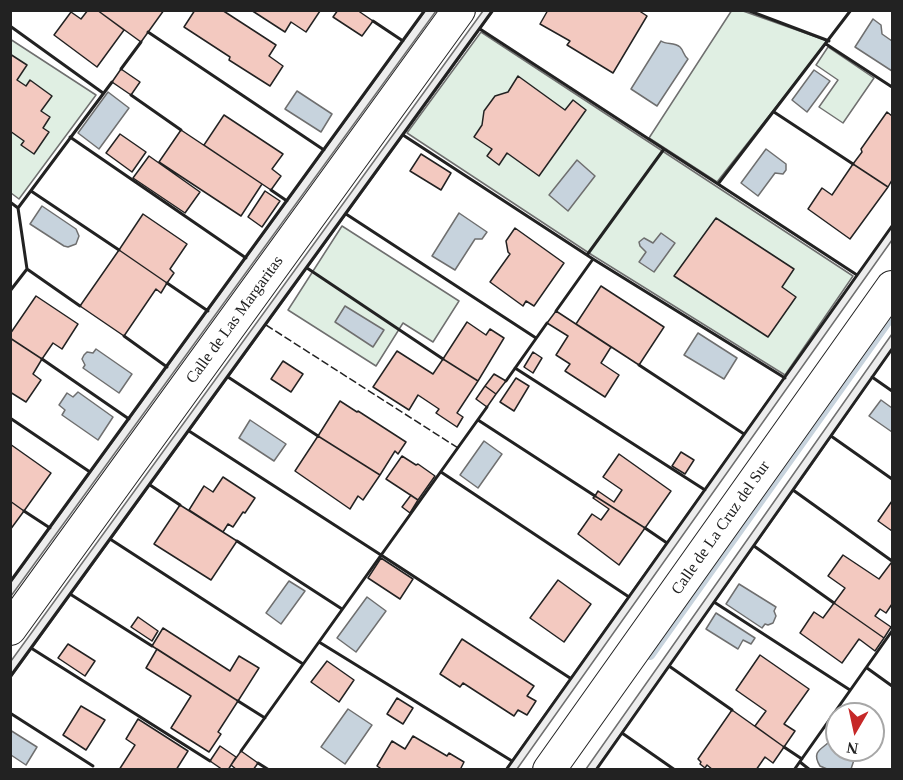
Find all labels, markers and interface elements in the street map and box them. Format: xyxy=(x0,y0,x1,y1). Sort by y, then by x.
street label: Calle de Las Margaritas xyxy=(182,252,288,388)
street label: Calle de La Cruz del Sur xyxy=(668,458,774,598)
north arrow xyxy=(825,702,885,762)
text: N xyxy=(845,739,859,758)

